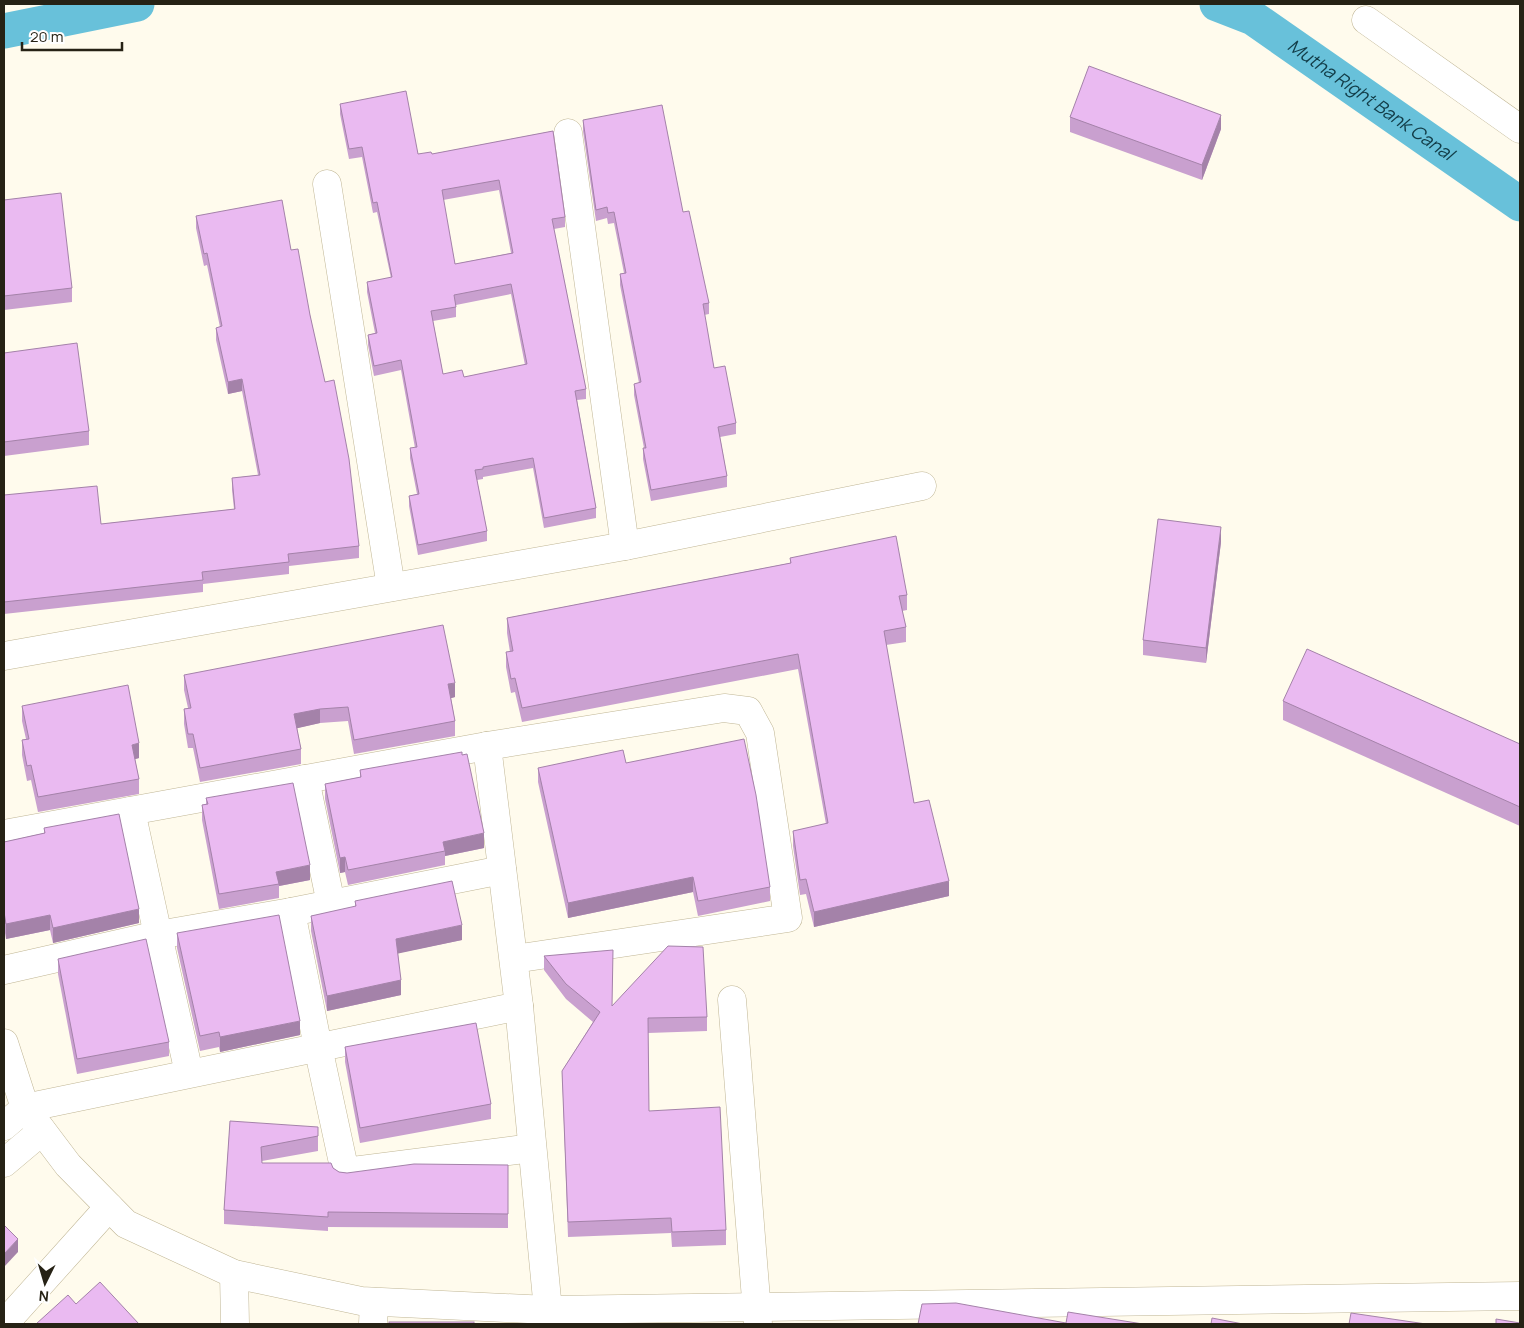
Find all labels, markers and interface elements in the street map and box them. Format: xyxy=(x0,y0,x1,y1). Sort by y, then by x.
scale bar xyxy=(22,20,122,52)
text: 20 m xyxy=(30,26,63,47)
water label: Mutha Right Bank Canal xyxy=(1283,33,1461,167)
north arrow xyxy=(20,1258,70,1308)
text: N xyxy=(38,1287,50,1306)

